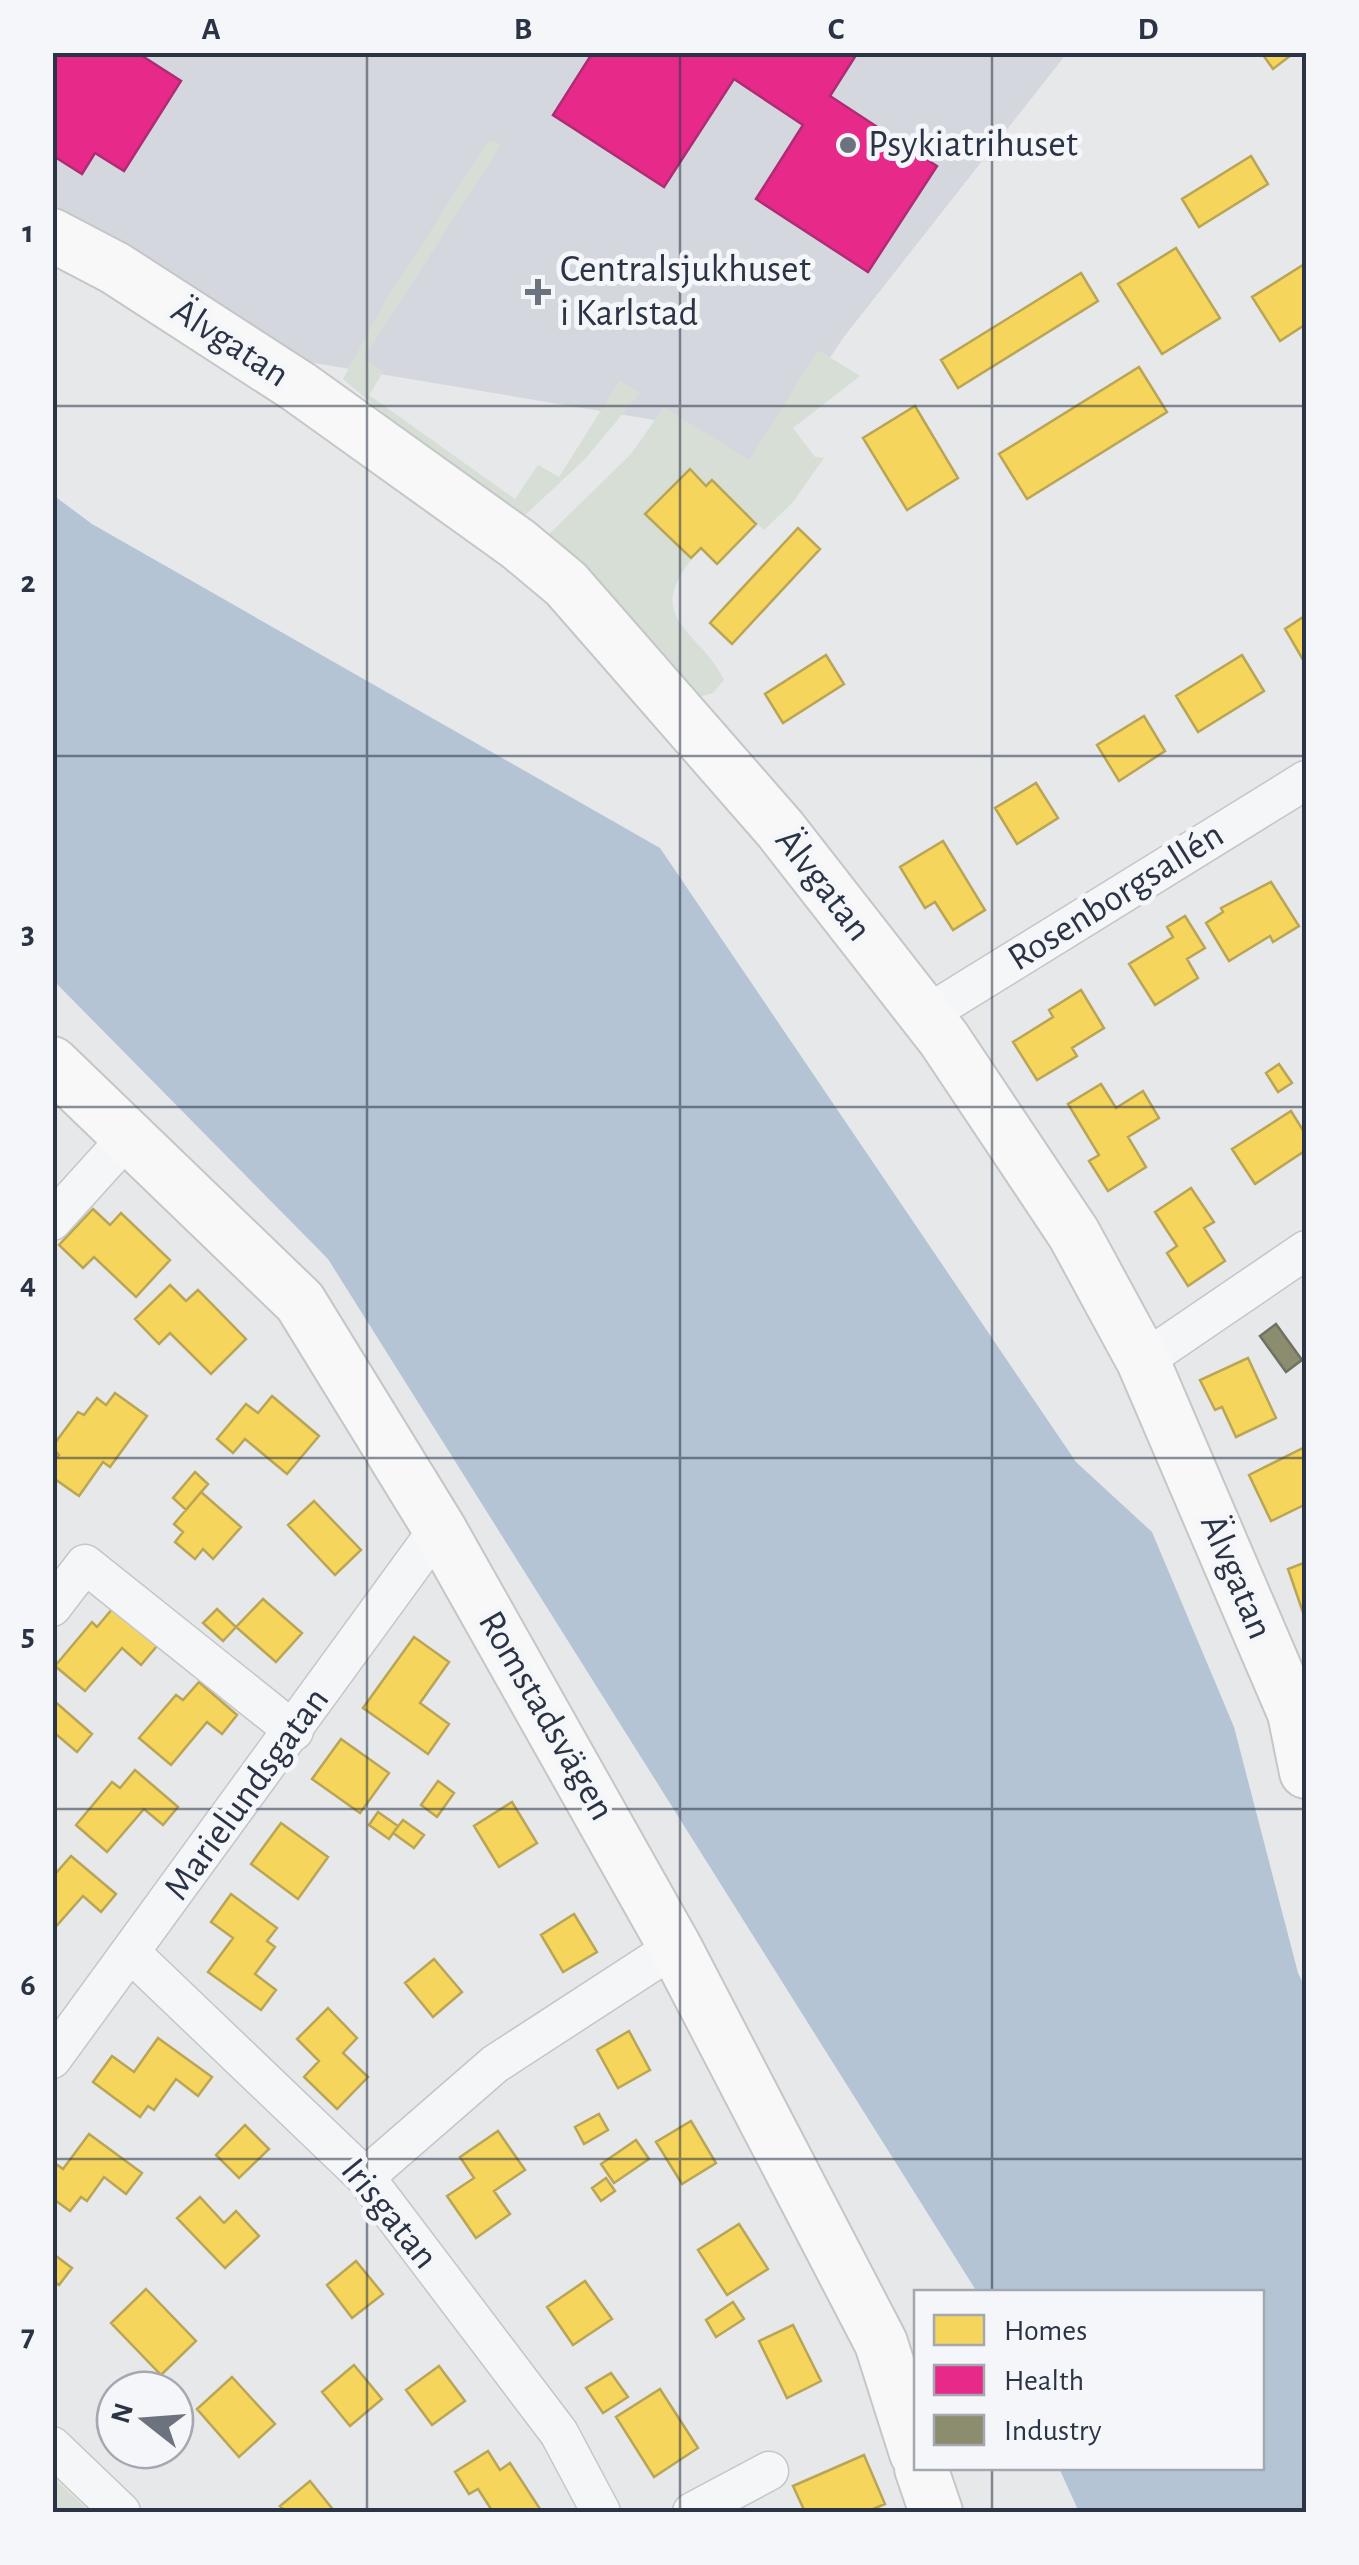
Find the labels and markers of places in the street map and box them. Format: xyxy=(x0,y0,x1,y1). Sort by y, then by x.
place label: Psykiatrihuset xyxy=(868,126,1078,164)
marker: Psykiatrihuset xyxy=(837,134,859,156)
place label: Centralsjukhuset i Karlstad xyxy=(560,251,811,333)
marker: Centralsjukhuset i Karlstad xyxy=(525,279,551,305)

